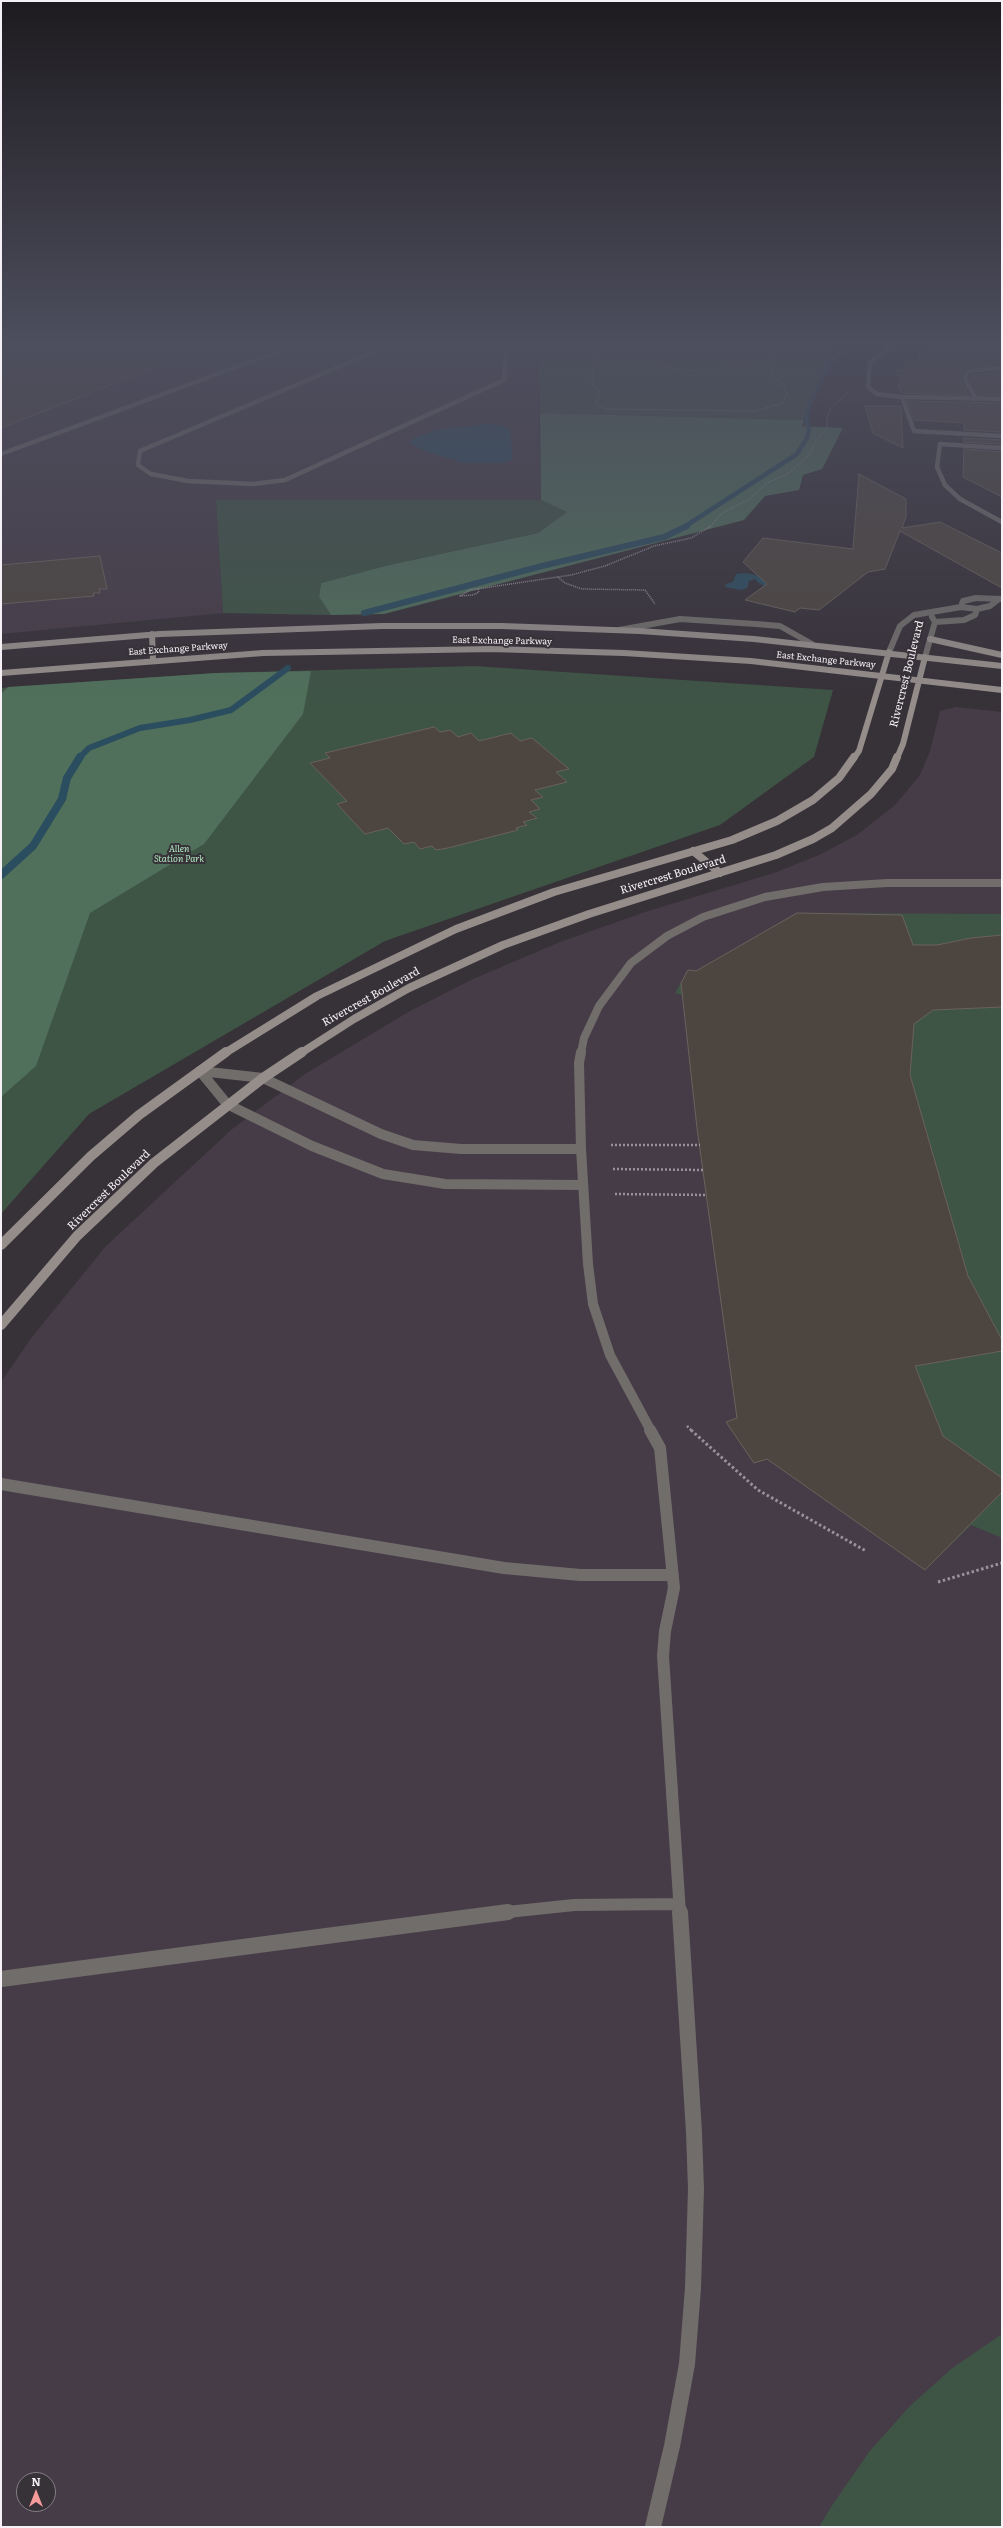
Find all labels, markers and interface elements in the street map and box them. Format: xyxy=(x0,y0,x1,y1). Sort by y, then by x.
street label: Rivercrest Boulevard xyxy=(887,619,927,729)
street label: East Exchange Parkway xyxy=(452,635,552,647)
street label: East Exchange Parkway xyxy=(128,640,228,658)
street label: East Exchange Parkway xyxy=(776,649,876,671)
park label: Allen Station Park xyxy=(154,844,204,865)
street label: Rivercrest Boulevard xyxy=(619,853,727,897)
street label: Rivercrest Boulevard xyxy=(320,965,422,1029)
street label: Rivercrest Boulevard xyxy=(65,1147,153,1233)
north arrow xyxy=(16,2472,56,2512)
text: N xyxy=(31,2473,41,2489)

